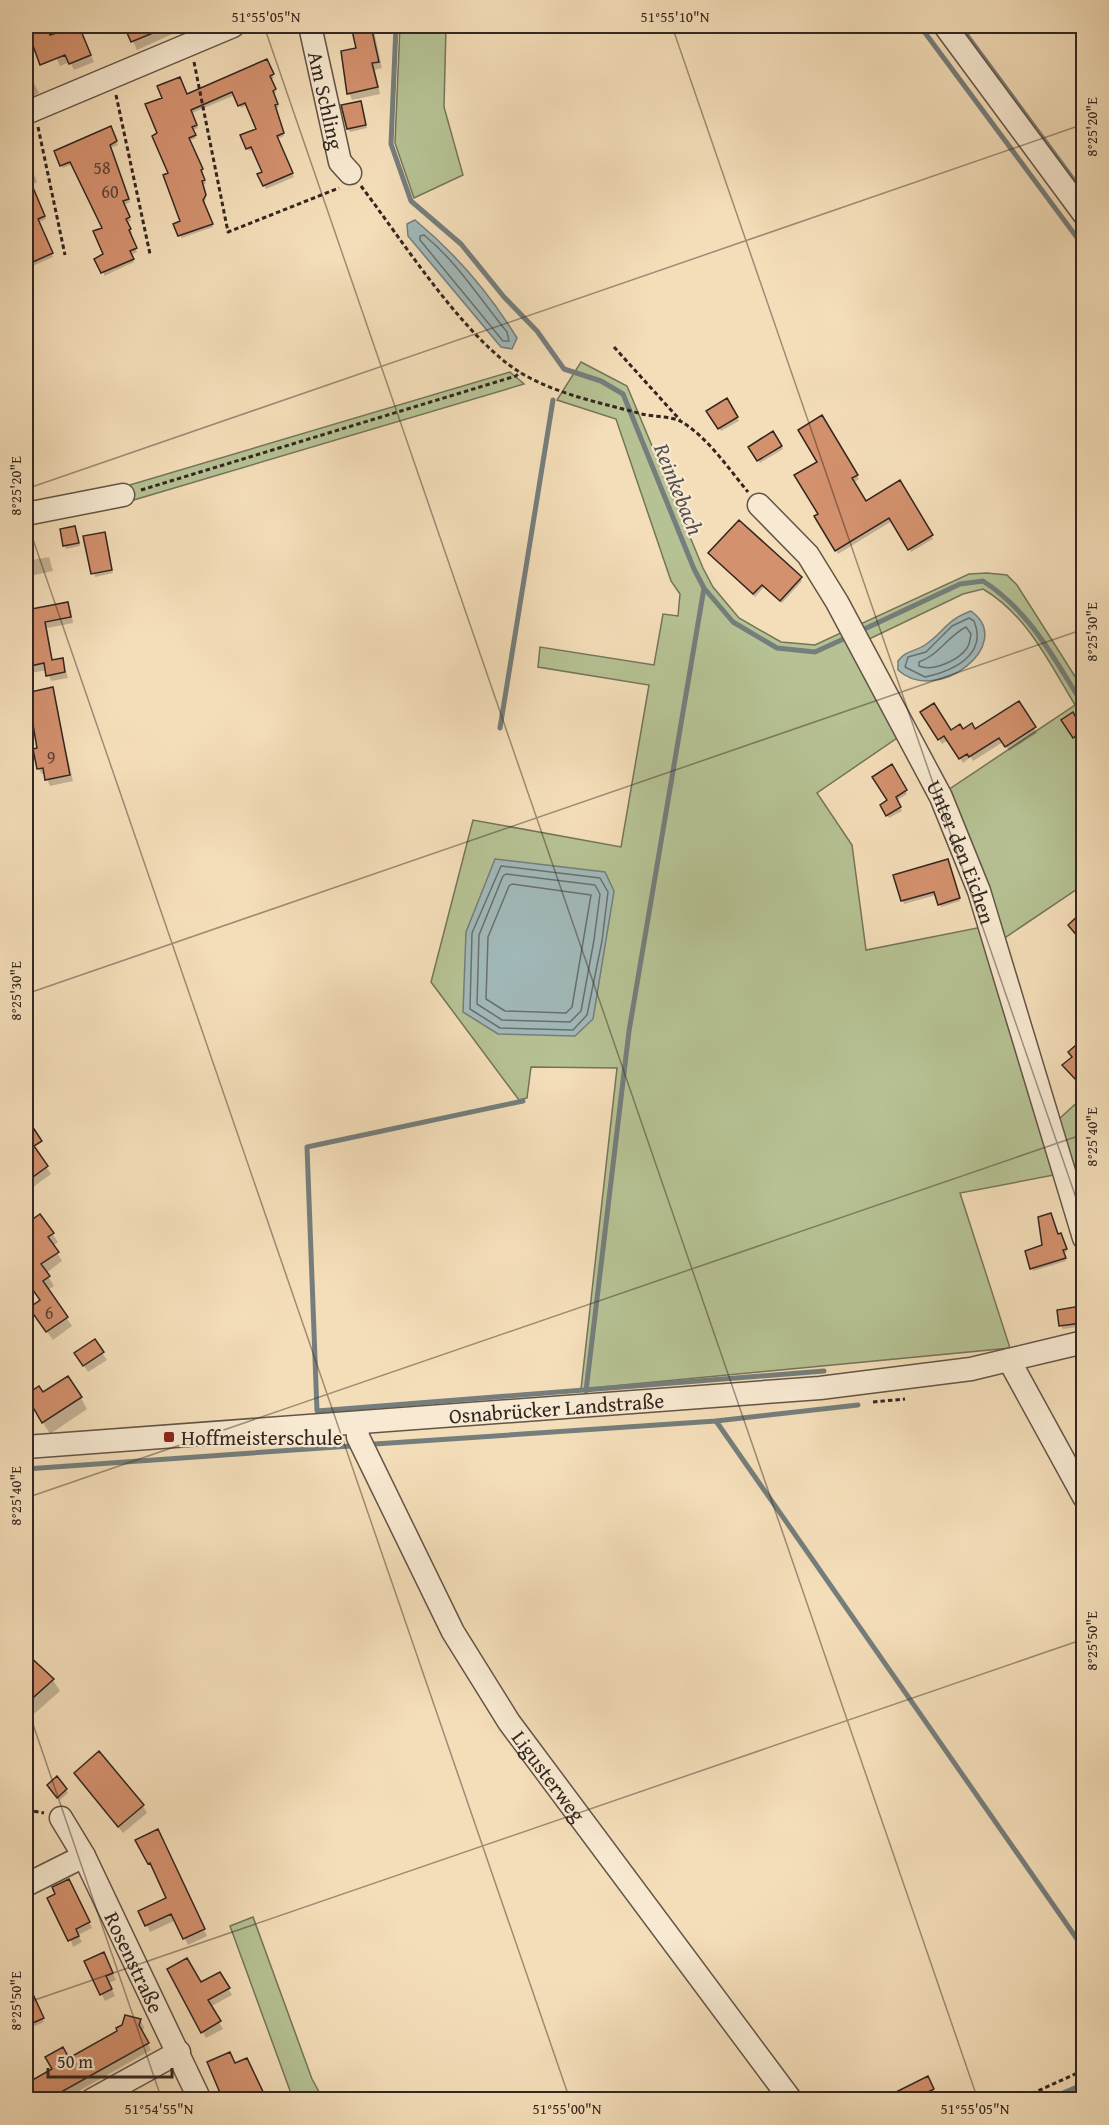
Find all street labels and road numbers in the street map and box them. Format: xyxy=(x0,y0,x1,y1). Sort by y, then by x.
street label: Am Schling xyxy=(301,48,352,153)
street label: Unter den Eichen xyxy=(919,774,1004,928)
street label: Osnabrücker Landstraße xyxy=(448,1384,665,1431)
street label: Ligusterweg xyxy=(505,1724,594,1828)
street label: Rosenstraße xyxy=(97,1906,172,2018)

